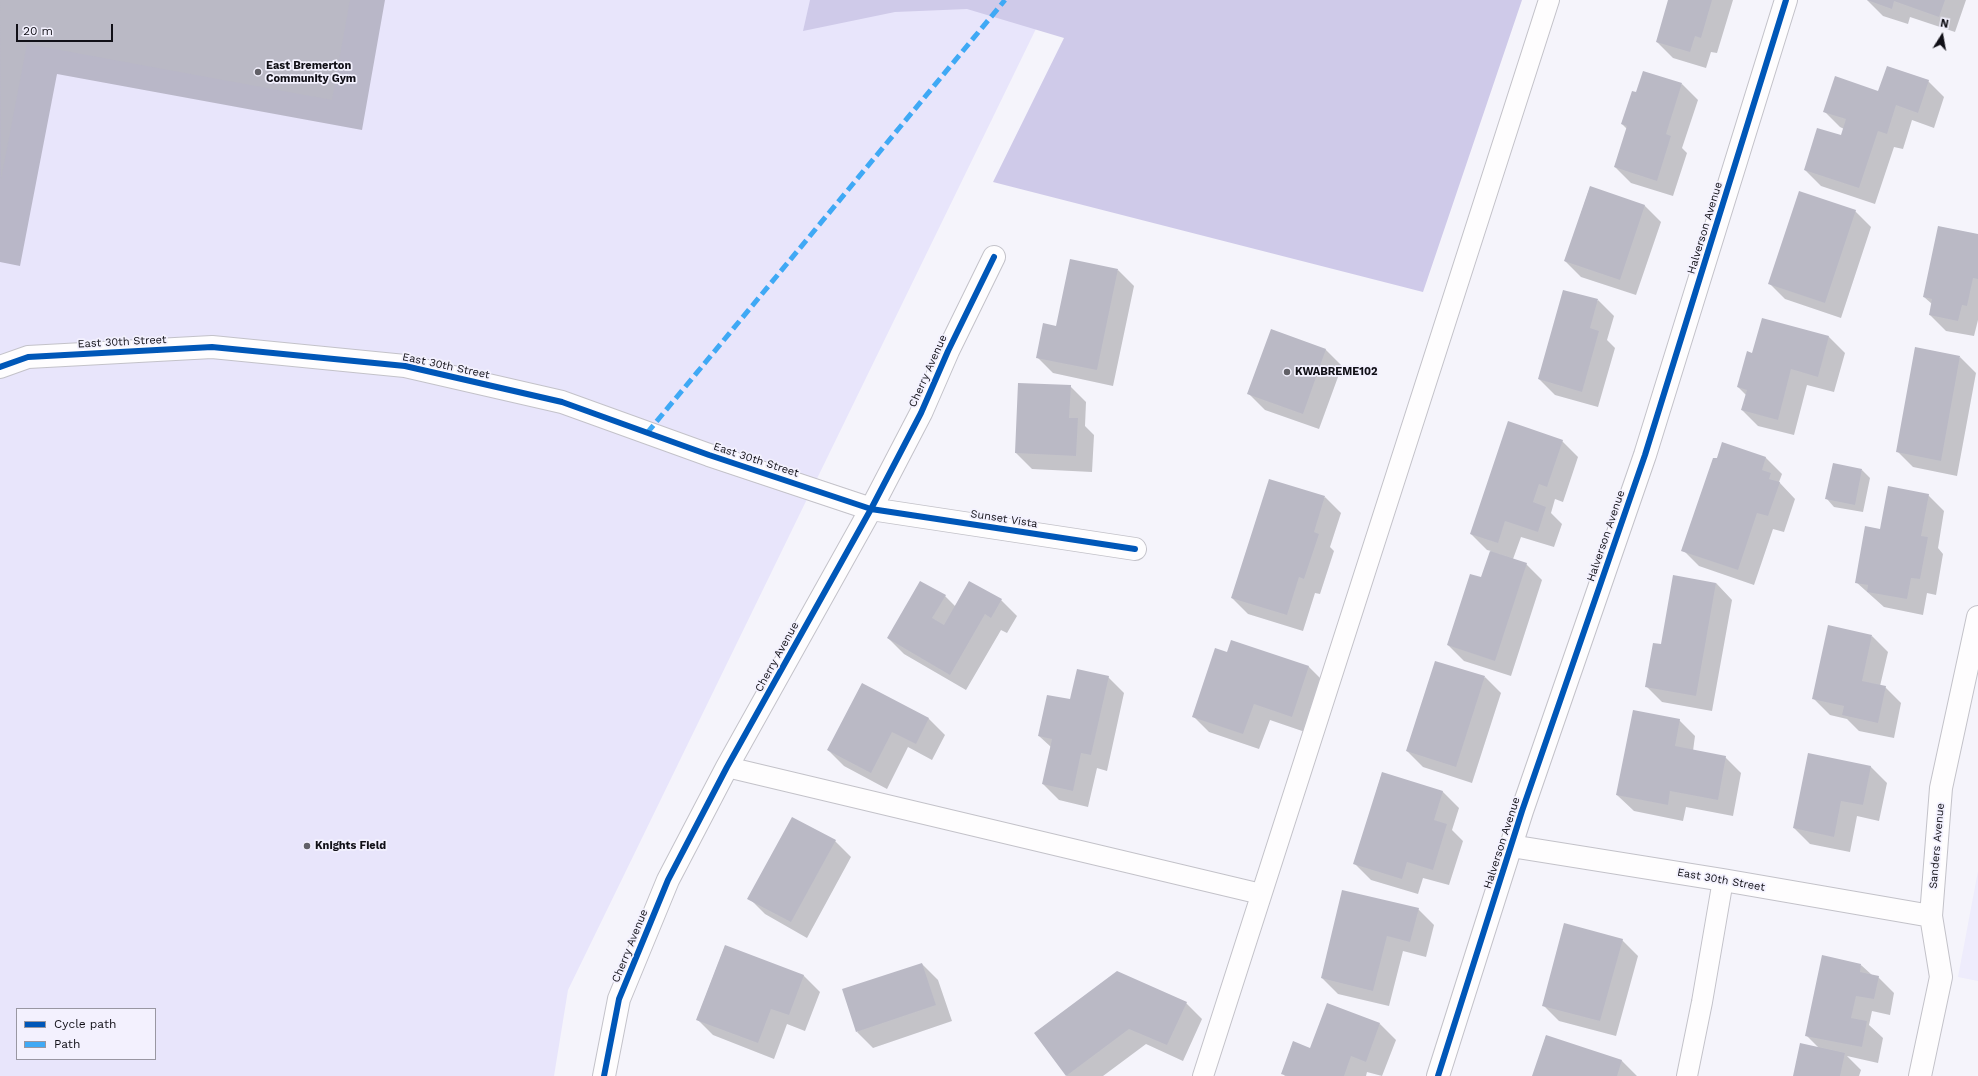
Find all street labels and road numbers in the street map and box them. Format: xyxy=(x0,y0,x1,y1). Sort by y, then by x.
street label: Halverson Avenue xyxy=(1685,180,1725,276)
street label: East 30th Street xyxy=(77,333,167,351)
street label: Cherry Avenue xyxy=(906,333,950,409)
street label: East 30th Street xyxy=(401,350,491,382)
street label: East 30th Street xyxy=(712,440,800,480)
street label: Halverson Avenue xyxy=(1584,489,1628,583)
street label: Sunset Vista xyxy=(970,507,1038,531)
street label: Cherry Avenue xyxy=(752,620,802,694)
street label: Halverson Avenue xyxy=(1481,796,1523,890)
street label: Sanders Avenue xyxy=(1927,803,1947,889)
street label: East 30th Street xyxy=(1676,866,1766,894)
street label: Cherry Avenue xyxy=(609,907,651,985)

